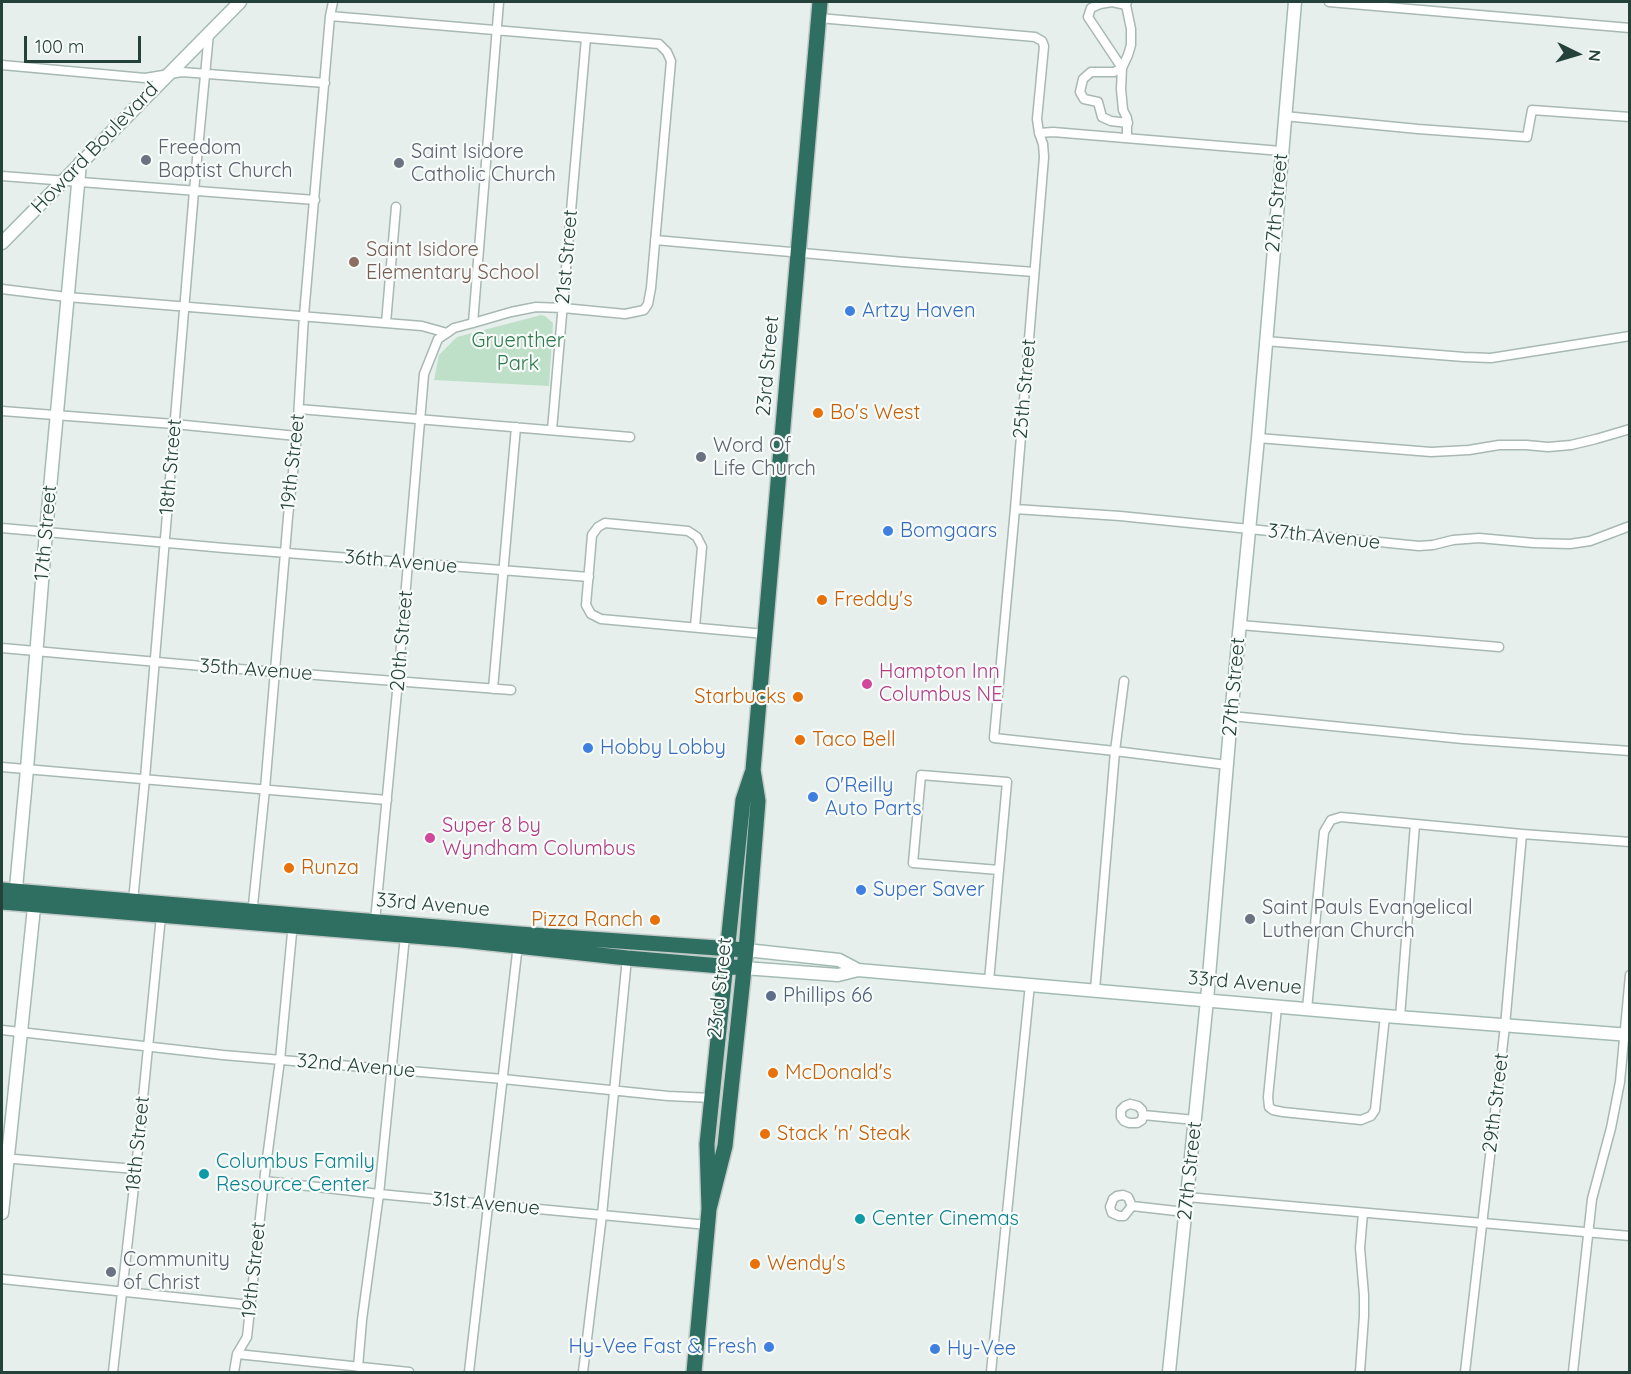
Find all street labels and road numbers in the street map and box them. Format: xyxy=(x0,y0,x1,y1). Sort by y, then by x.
street label: Howard Boulevard xyxy=(26,78,164,218)
street label: 27th Street xyxy=(1261,153,1293,253)
street label: 21st Street xyxy=(551,209,583,305)
street label: 23rd Street xyxy=(752,315,784,417)
street label: 25th Street xyxy=(1009,338,1041,440)
street label: 19th Street xyxy=(276,413,310,511)
street label: 18th Street xyxy=(155,418,187,516)
street label: 17th Street xyxy=(30,484,62,582)
street label: 37th Avenue xyxy=(1267,519,1381,555)
street label: 36th Avenue xyxy=(344,545,458,579)
street label: 20th Street xyxy=(386,590,418,692)
street label: 27th Street xyxy=(1218,637,1250,737)
street label: 35th Avenue xyxy=(199,654,313,686)
street label: 33rd Avenue xyxy=(375,888,491,922)
street label: 23rd Street xyxy=(703,936,737,1040)
street label: 33rd Avenue xyxy=(1187,966,1303,1000)
street label: 32nd Avenue xyxy=(296,1049,416,1083)
street label: 29th Street xyxy=(1478,1052,1514,1154)
street label: 18th Street xyxy=(121,1095,155,1193)
street label: 27th Street xyxy=(1173,1120,1207,1222)
street label: 31st Avenue xyxy=(431,1187,541,1221)
street label: 19th Street xyxy=(237,1221,271,1319)

